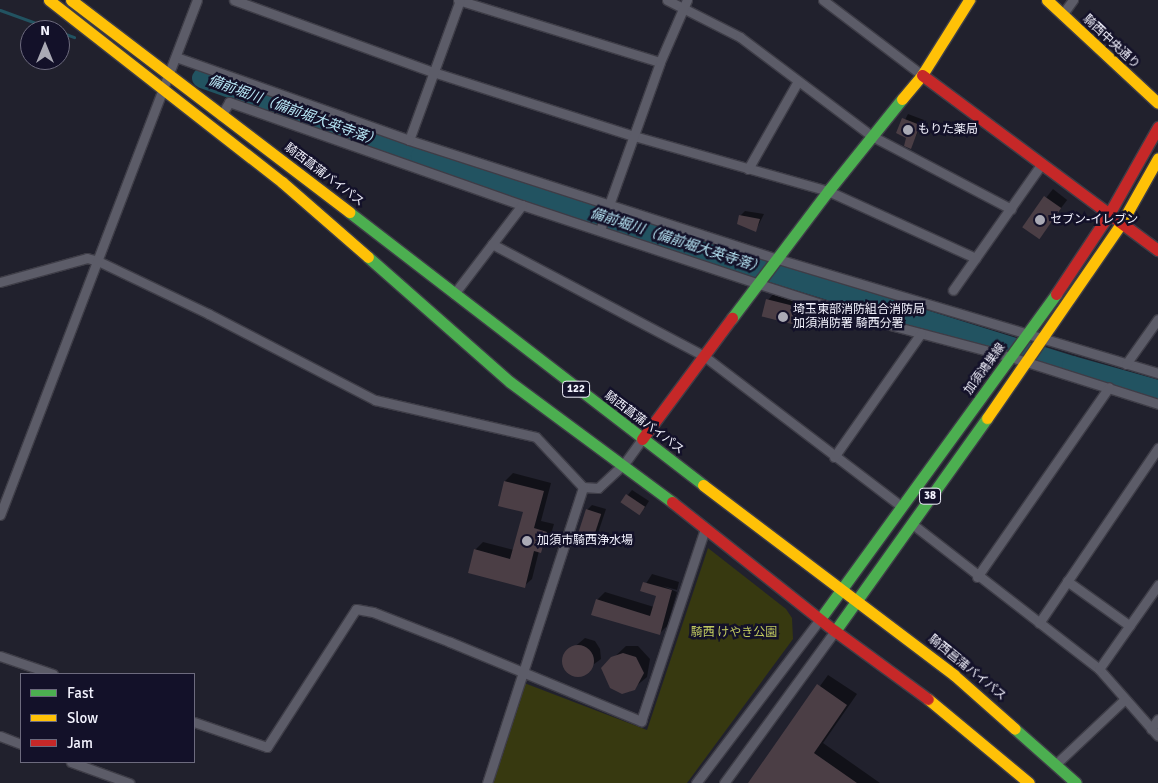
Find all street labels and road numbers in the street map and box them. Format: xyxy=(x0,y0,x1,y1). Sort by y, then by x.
street label: 騎西中央通り xyxy=(1080,12,1142,72)
street label: 騎西菖蒲バイパス xyxy=(281,140,367,210)
street label: 加須鴻巣線 xyxy=(962,340,1008,398)
road number: 122 xyxy=(561,380,591,398)
street label: 騎西菖蒲バイパス xyxy=(601,388,687,458)
road number: 38 xyxy=(919,488,941,504)
street label: 騎西菖蒲バイパス xyxy=(925,632,1009,704)

